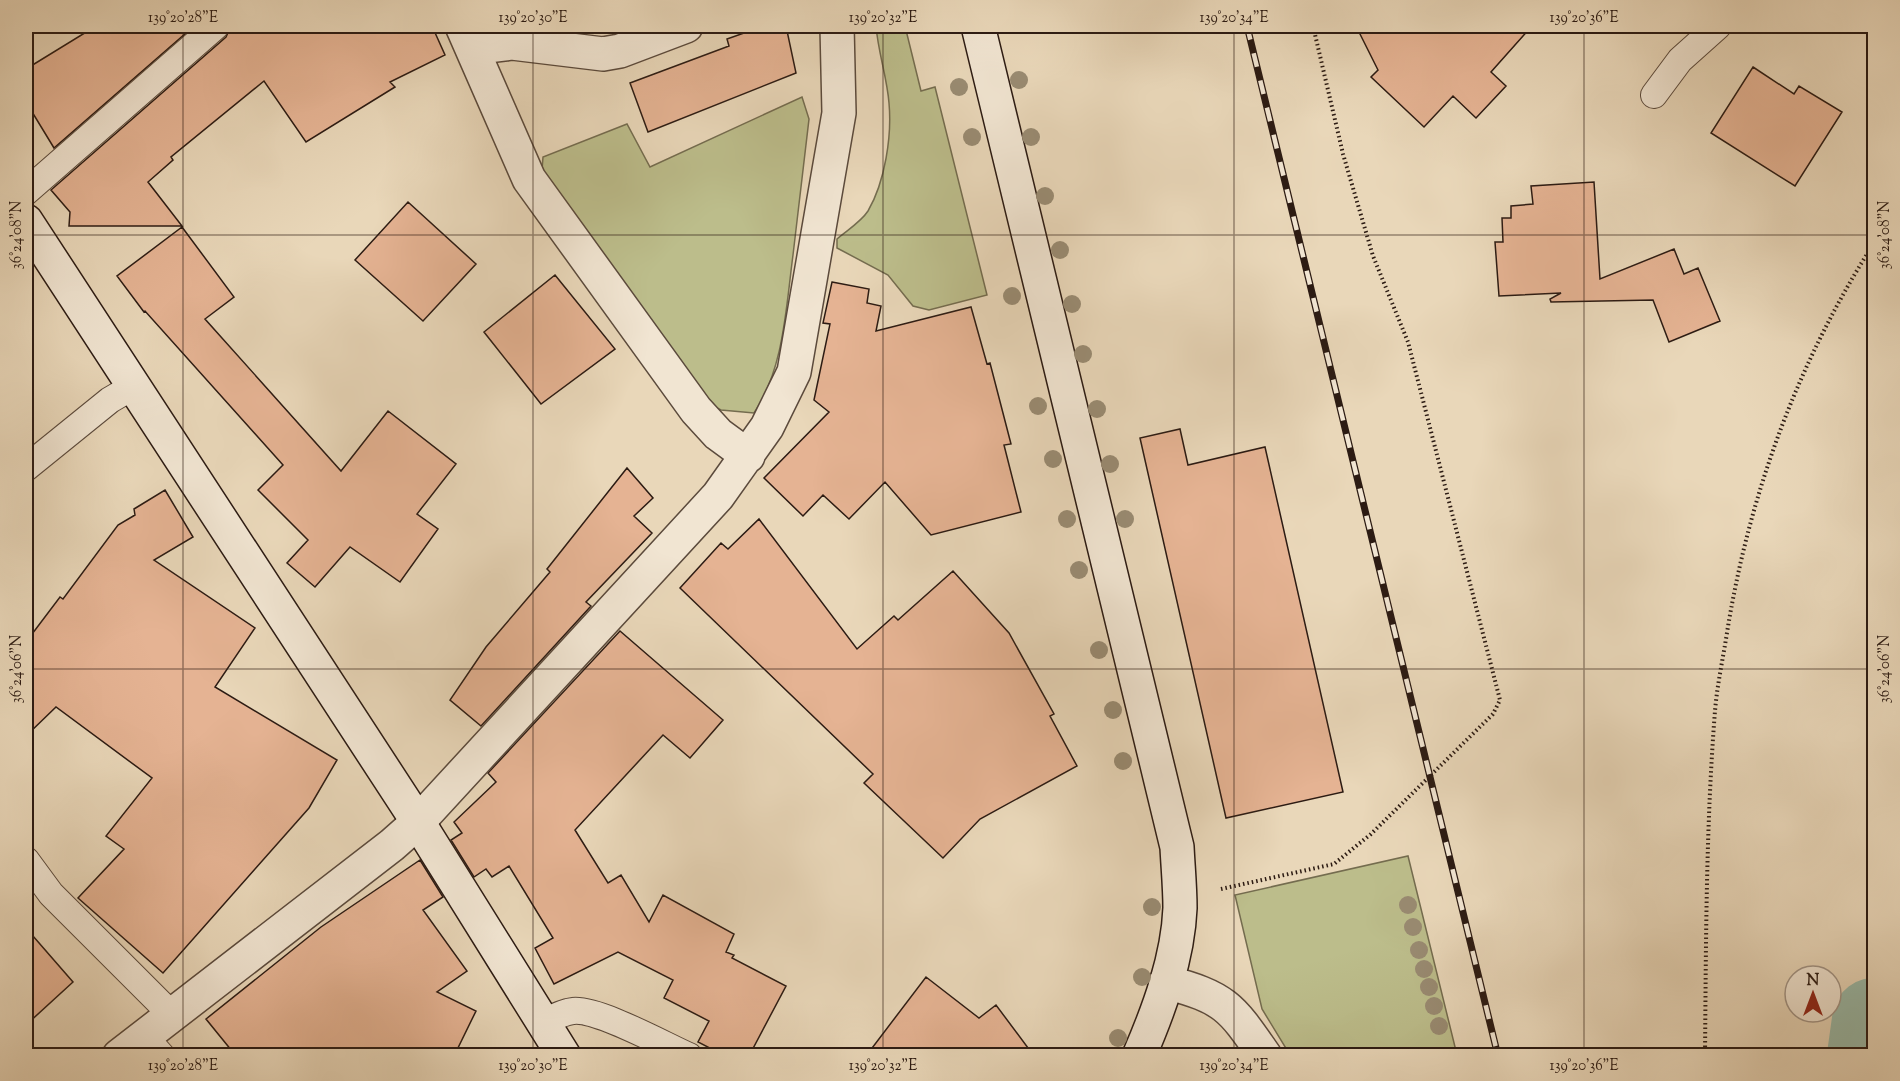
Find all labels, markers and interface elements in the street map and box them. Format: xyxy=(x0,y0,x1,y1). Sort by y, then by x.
text: 139°20'28"E xyxy=(148,8,218,29)
text: 139°20'30"E xyxy=(498,8,568,29)
text: 139°20'32"E xyxy=(849,8,917,29)
text: 139°20'34"E xyxy=(1199,8,1269,29)
text: 139°20'36"E xyxy=(1549,8,1619,29)
text: 36°24'08"N xyxy=(7,201,28,269)
text: 36°24'08"N xyxy=(1875,201,1896,269)
text: 36°24'06"N xyxy=(7,635,28,703)
text: 36°24'06"N xyxy=(1875,635,1896,703)
north arrow xyxy=(1783,964,1843,1024)
text: N xyxy=(1807,970,1820,993)
text: 139°20'28"E xyxy=(148,1056,218,1077)
text: 139°20'30"E xyxy=(498,1056,568,1077)
text: 139°20'32"E xyxy=(849,1056,917,1077)
text: 139°20'34"E xyxy=(1199,1056,1269,1077)
text: 139°20'36"E xyxy=(1549,1056,1619,1077)

